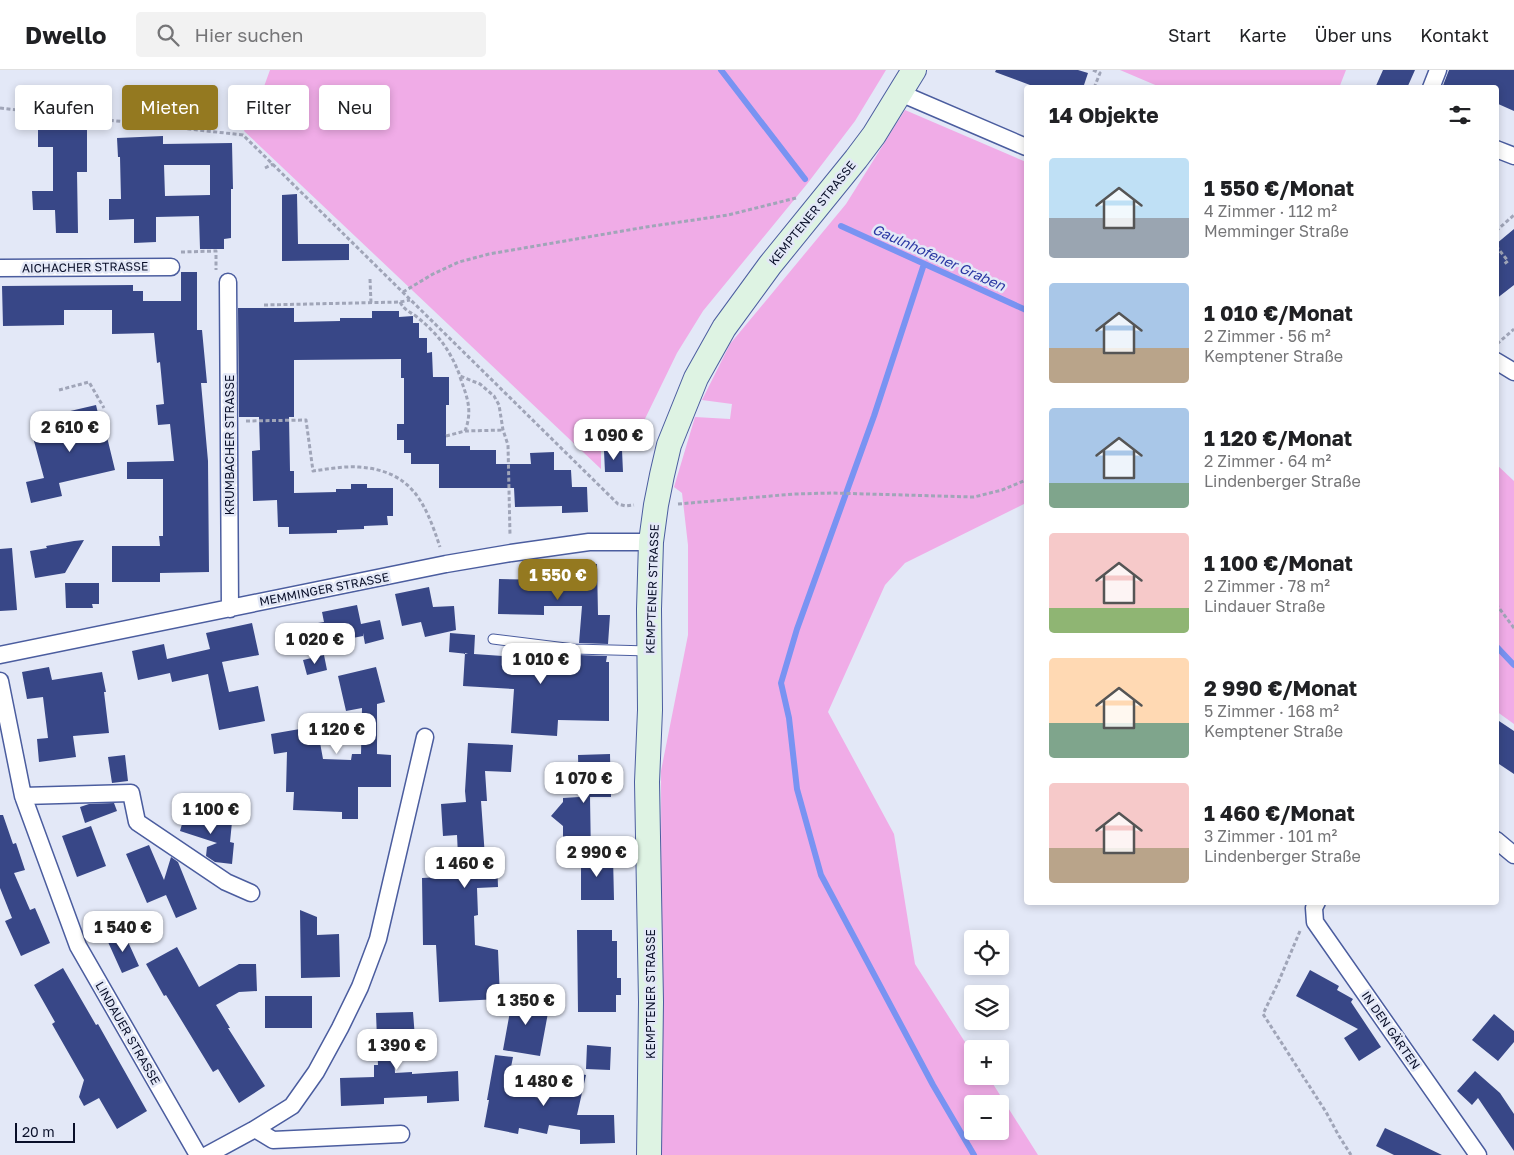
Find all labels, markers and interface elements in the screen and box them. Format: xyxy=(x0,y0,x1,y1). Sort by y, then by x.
search box xyxy=(136,12,486,57)
text: Dwello xyxy=(25,20,106,49)
icon: search xyxy=(154,21,182,49)
text: Hier suchen xyxy=(194,23,304,46)
text: Start xyxy=(1168,24,1211,46)
text: Karte xyxy=(1239,24,1286,46)
text: Über uns xyxy=(1314,24,1392,46)
text: Kontakt xyxy=(1420,24,1489,46)
chip: Kaufen xyxy=(15,85,112,130)
chip: Mieten xyxy=(122,85,218,130)
chip: Filter xyxy=(228,85,309,130)
chip: Neu xyxy=(319,85,390,130)
icon: filters xyxy=(1446,101,1474,129)
text: 14 Objekte xyxy=(1049,102,1159,128)
street label: KEMPTENER STRASSE xyxy=(765,158,859,268)
text: 1 550 €/Monat xyxy=(1204,175,1354,201)
icon: home xyxy=(1089,178,1149,238)
text: 4 Zimmer · 112 m² xyxy=(1204,201,1337,221)
water label: Gaulnhofener Graben xyxy=(870,220,1009,294)
text: Memminger Straße xyxy=(1204,221,1349,241)
street label: AICHACHER STRASSE xyxy=(22,258,148,276)
text: 1 010 €/Monat xyxy=(1204,300,1353,326)
icon: home xyxy=(1089,303,1149,363)
text: 2 Zimmer · 56 m² xyxy=(1204,326,1331,346)
text: Kemptener Straße xyxy=(1204,346,1343,366)
street label: KRUMBACHER STRASSE xyxy=(222,375,237,515)
pin: 2 610 € xyxy=(24,410,116,453)
text: 2 610 € xyxy=(41,417,99,437)
pin: 1 090 € xyxy=(568,418,660,461)
text: 1 090 € xyxy=(585,425,643,445)
text: 1 120 €/Monat xyxy=(1204,425,1352,451)
icon: home xyxy=(1089,428,1149,488)
text: 2 Zimmer · 64 m² xyxy=(1204,451,1331,471)
text: Lindenberger Straße xyxy=(1204,471,1361,491)
street label: KEMPTENER STRASSE xyxy=(642,524,662,654)
text: 1 100 €/Monat xyxy=(1204,550,1353,576)
icon: home xyxy=(1089,553,1149,613)
pin: 1 550 € xyxy=(512,558,604,601)
text: 1 550 € xyxy=(529,565,587,585)
street label: MEMMINGER STRASSE xyxy=(258,569,390,609)
text: 2 Zimmer · 78 m² xyxy=(1204,576,1330,596)
text: Lindauer Straße xyxy=(1204,596,1325,616)
pin: 1 020 € xyxy=(269,622,361,665)
text: 1 020 € xyxy=(286,629,344,649)
pin: 1 010 € xyxy=(495,642,587,685)
text: 1 010 € xyxy=(513,649,569,669)
text: 2 990 €/Monat xyxy=(1204,675,1357,701)
icon: home xyxy=(1089,678,1149,738)
text: 5 Zimmer · 168 m² xyxy=(1204,701,1339,721)
pin: 1 120 € xyxy=(291,712,383,755)
text: 1 120 € xyxy=(309,719,365,739)
text: Kemptener Straße xyxy=(1204,721,1343,741)
pin: 1 070 € xyxy=(538,762,630,804)
text: 1 070 € xyxy=(555,768,613,788)
pin: 1 100 € xyxy=(165,792,257,835)
text: 1 100 € xyxy=(183,799,239,819)
text: 1 460 €/Monat xyxy=(1204,800,1355,826)
icon: home xyxy=(1089,803,1149,863)
text: 3 Zimmer · 101 m² xyxy=(1204,826,1337,846)
pin: 2 990 € xyxy=(551,836,643,878)
text: 2 990 € xyxy=(567,842,627,862)
pin: 1 460 € xyxy=(419,846,511,889)
text: Lindenberger Straße xyxy=(1204,846,1361,866)
text: 1 460 € xyxy=(436,853,494,873)
pin: 1 540 € xyxy=(77,910,169,953)
text: 1 540 € xyxy=(94,917,152,937)
street label: KEMPTENER STRASSE xyxy=(643,929,658,1059)
map controls xyxy=(964,930,1009,1140)
button: locate xyxy=(964,930,1009,975)
street label: LINDAUER STRASSE xyxy=(92,979,164,1087)
pin: 1 350 € xyxy=(480,984,572,1026)
button: layers xyxy=(964,985,1009,1030)
street label: IN DEN GÄRTEN xyxy=(1358,988,1424,1072)
text: 1 350 € xyxy=(497,990,555,1010)
pin: 1 390 € xyxy=(351,1028,443,1071)
text: 1 390 € xyxy=(368,1035,426,1055)
button: + xyxy=(964,1040,1009,1085)
pin: 1 480 € xyxy=(498,1064,590,1107)
text: 1 480 € xyxy=(515,1071,573,1091)
button: − xyxy=(964,1095,1009,1140)
scale bar xyxy=(15,1120,75,1143)
text: 20 m xyxy=(22,1123,55,1140)

